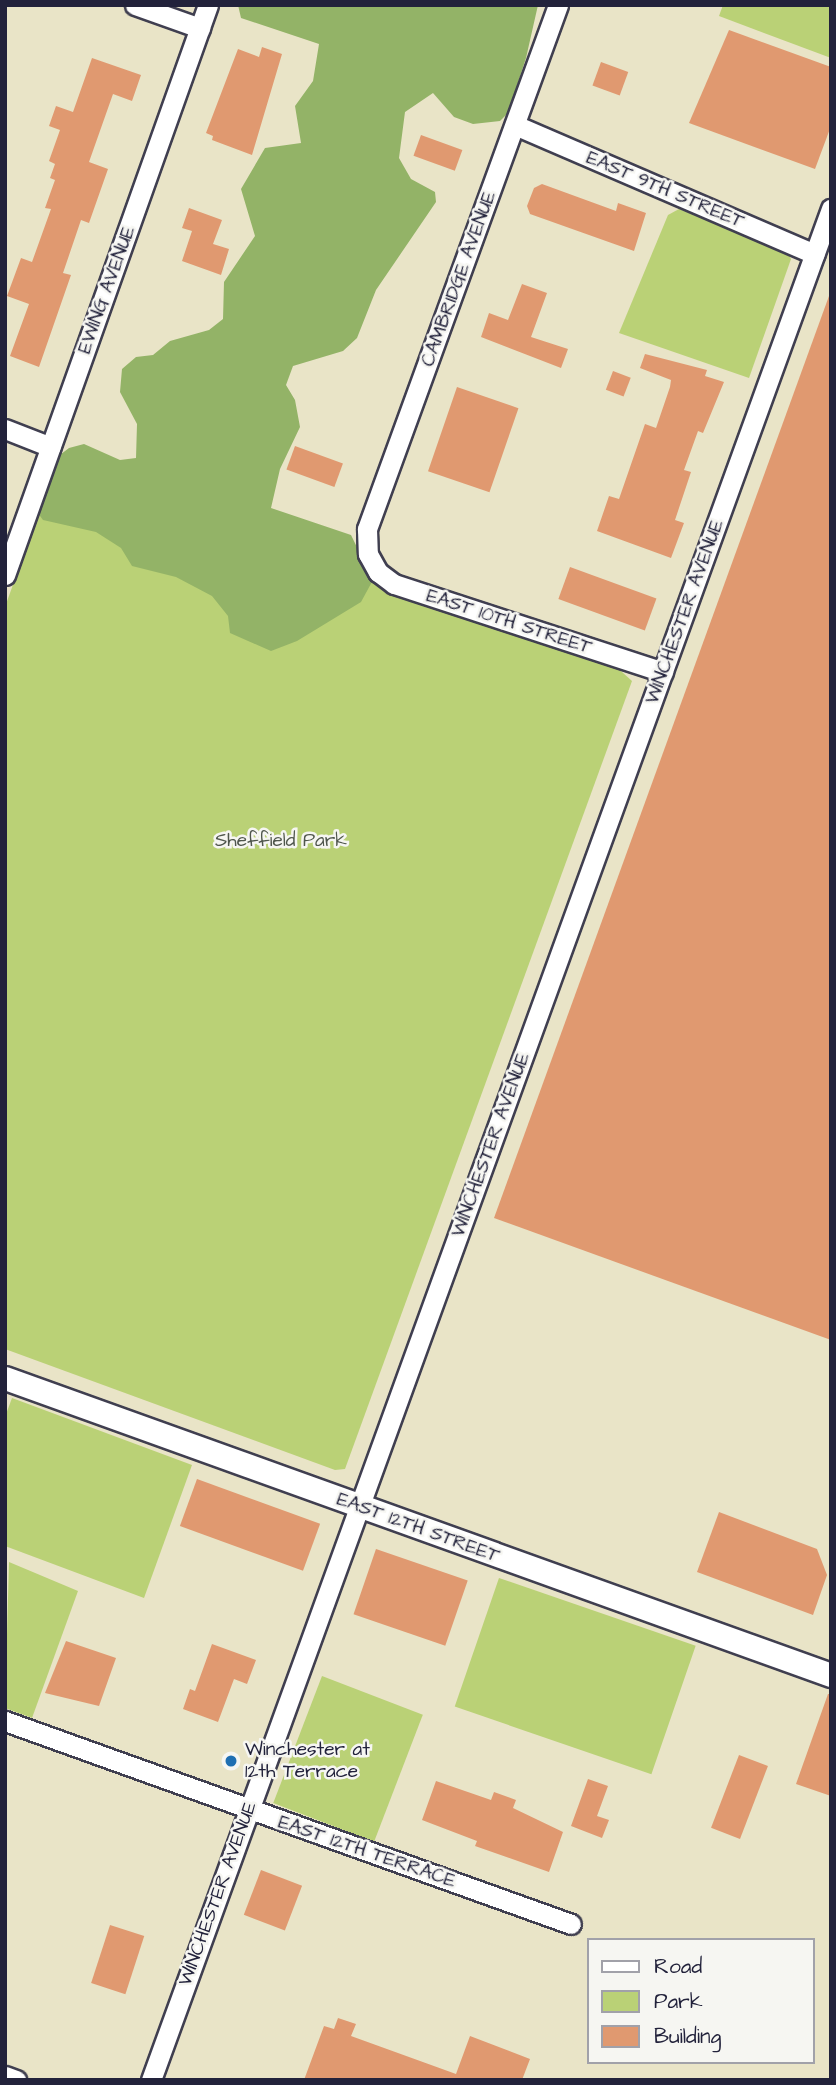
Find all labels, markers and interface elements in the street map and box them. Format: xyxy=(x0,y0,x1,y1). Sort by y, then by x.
street label: EAST 9TH STREET xyxy=(583,147,747,233)
street label: CAMBRIDGE AVENUE xyxy=(417,188,501,370)
street label: EWING AVENUE xyxy=(73,223,141,357)
street label: WINCHESTER AVENUE xyxy=(641,517,729,707)
street label: EAST 10TH STREET xyxy=(424,585,594,659)
park label: Sheffield Park xyxy=(215,830,347,852)
street label: WINCHESTER AVENUE xyxy=(447,1050,535,1240)
street label: EAST 12TH STREET xyxy=(334,1488,502,1568)
place label: Winchester at 12th Terrace xyxy=(245,1739,370,1783)
marker: Winchester at 12th Terrace xyxy=(223,1753,239,1769)
street label: WINCHESTER AVENUE xyxy=(174,1799,262,1989)
street label: EAST 12TH TERRACE xyxy=(275,1811,459,1893)
legend xyxy=(588,1938,815,2064)
text: Road xyxy=(654,1952,702,1981)
text: Park xyxy=(654,1987,703,2016)
text: Building xyxy=(654,2022,721,2051)

